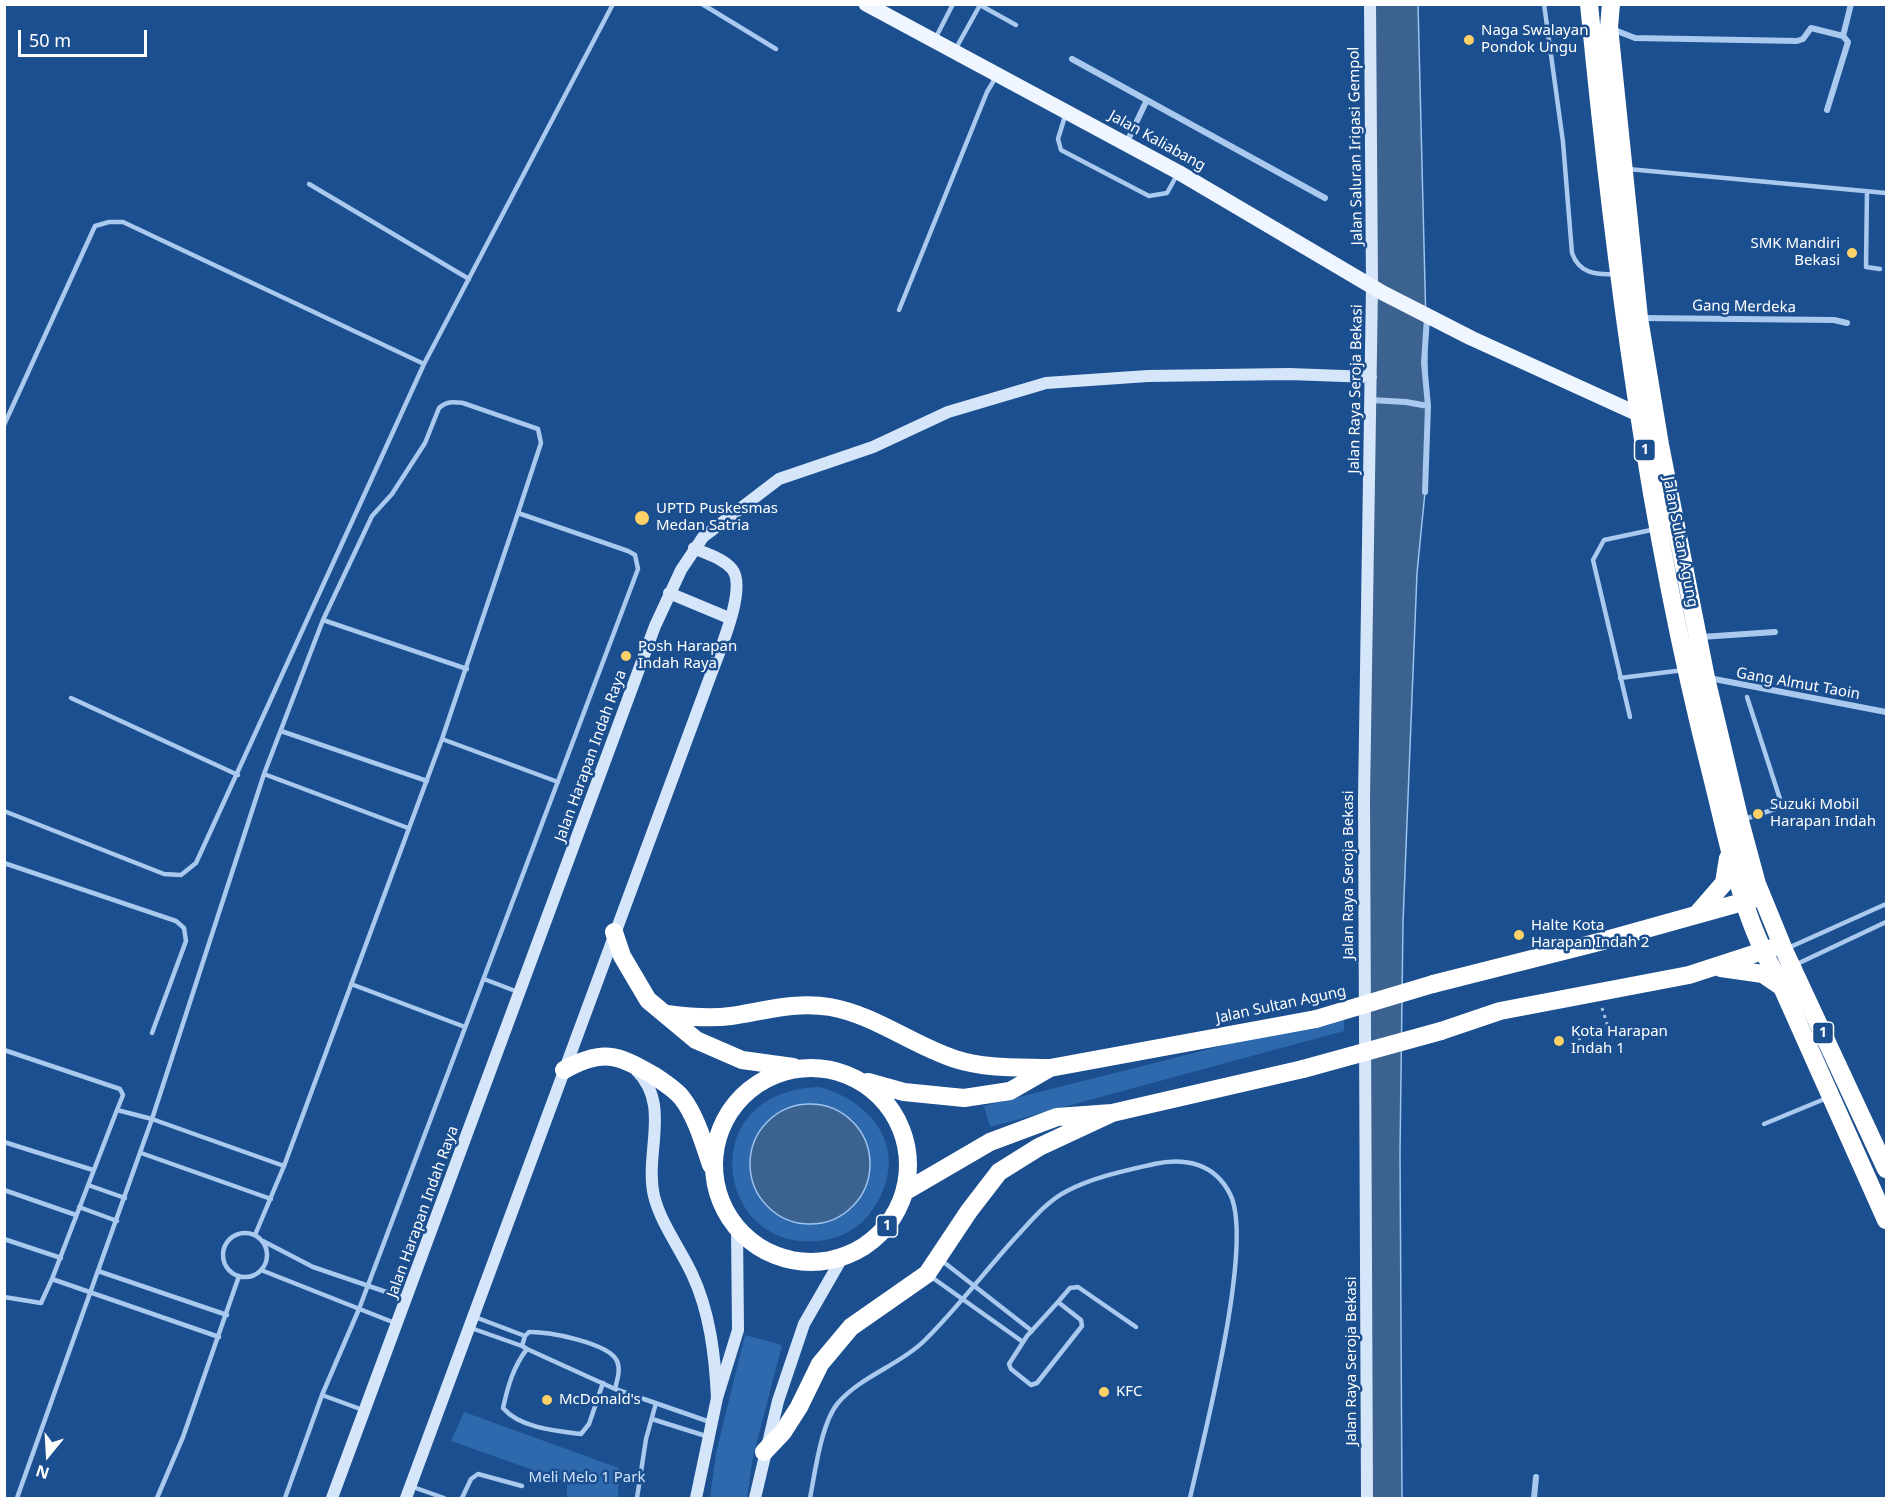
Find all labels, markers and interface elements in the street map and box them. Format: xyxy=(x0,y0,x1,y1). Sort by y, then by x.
scale bar xyxy=(21,18,150,56)
place label: Naga Swalayan Pondok Ungu xyxy=(1481,22,1588,57)
text: 50 m xyxy=(29,28,71,52)
marker: Naga Swalayan Pondok Ungu xyxy=(1462,33,1476,47)
street label: Jalan Saluran Irigasi Gempol xyxy=(1345,47,1367,245)
street label: Jalan Kaliabang xyxy=(1105,107,1209,175)
place label: SMK Mandiri Bekasi xyxy=(1751,235,1840,270)
marker: SMK Mandiri Bekasi xyxy=(1845,246,1859,260)
street label: Gang Merdeka xyxy=(1692,297,1796,317)
street label: Jalan Raya Seroja Bekasi xyxy=(1346,304,1366,474)
road number: 1 xyxy=(1634,439,1656,461)
street label: Jalan Sultan Agung xyxy=(1658,475,1702,609)
place label: UPTD Puskesmas Medan Satria xyxy=(656,500,778,535)
marker: UPTD Puskesmas Medan Satria xyxy=(633,509,651,527)
place label: Posh Harapan Indah Raya xyxy=(638,638,737,673)
marker: Posh Harapan Indah Raya xyxy=(619,649,633,663)
street label: Gang Almut Taoin xyxy=(1735,664,1861,704)
street label: Jalan Harapan Indah Raya xyxy=(551,668,631,844)
street label: Jalan Raya Seroja Bekasi xyxy=(1340,790,1358,960)
place label: Suzuki Mobil Harapan Indah xyxy=(1770,796,1876,831)
marker: Suzuki Mobil Harapan Indah xyxy=(1751,807,1765,821)
place label: Halte Kota Harapan Indah 2 xyxy=(1531,917,1649,952)
marker: Halte Kota Harapan Indah 2 xyxy=(1512,928,1526,942)
street label: Jalan Sultan Agung xyxy=(1214,982,1348,1028)
road number: 1 xyxy=(1812,1022,1834,1044)
place label: Kota Harapan Indah 1 xyxy=(1571,1023,1668,1058)
marker: Kota Harapan Indah 1 xyxy=(1552,1034,1566,1048)
street label: Jalan Harapan Indah Raya xyxy=(383,1124,463,1300)
road number: 1 xyxy=(876,1215,898,1237)
street label: Jalan Raya Seroja Bekasi xyxy=(1343,1276,1361,1446)
place label: KFC xyxy=(1116,1383,1143,1401)
marker: KFC xyxy=(1097,1385,1111,1399)
place label: McDonald's xyxy=(559,1391,641,1409)
marker: McDonald's xyxy=(540,1393,554,1407)
north arrow xyxy=(18,1425,78,1485)
text: N xyxy=(33,1460,52,1485)
park label: Meli Melo 1 Park xyxy=(529,1469,645,1487)

